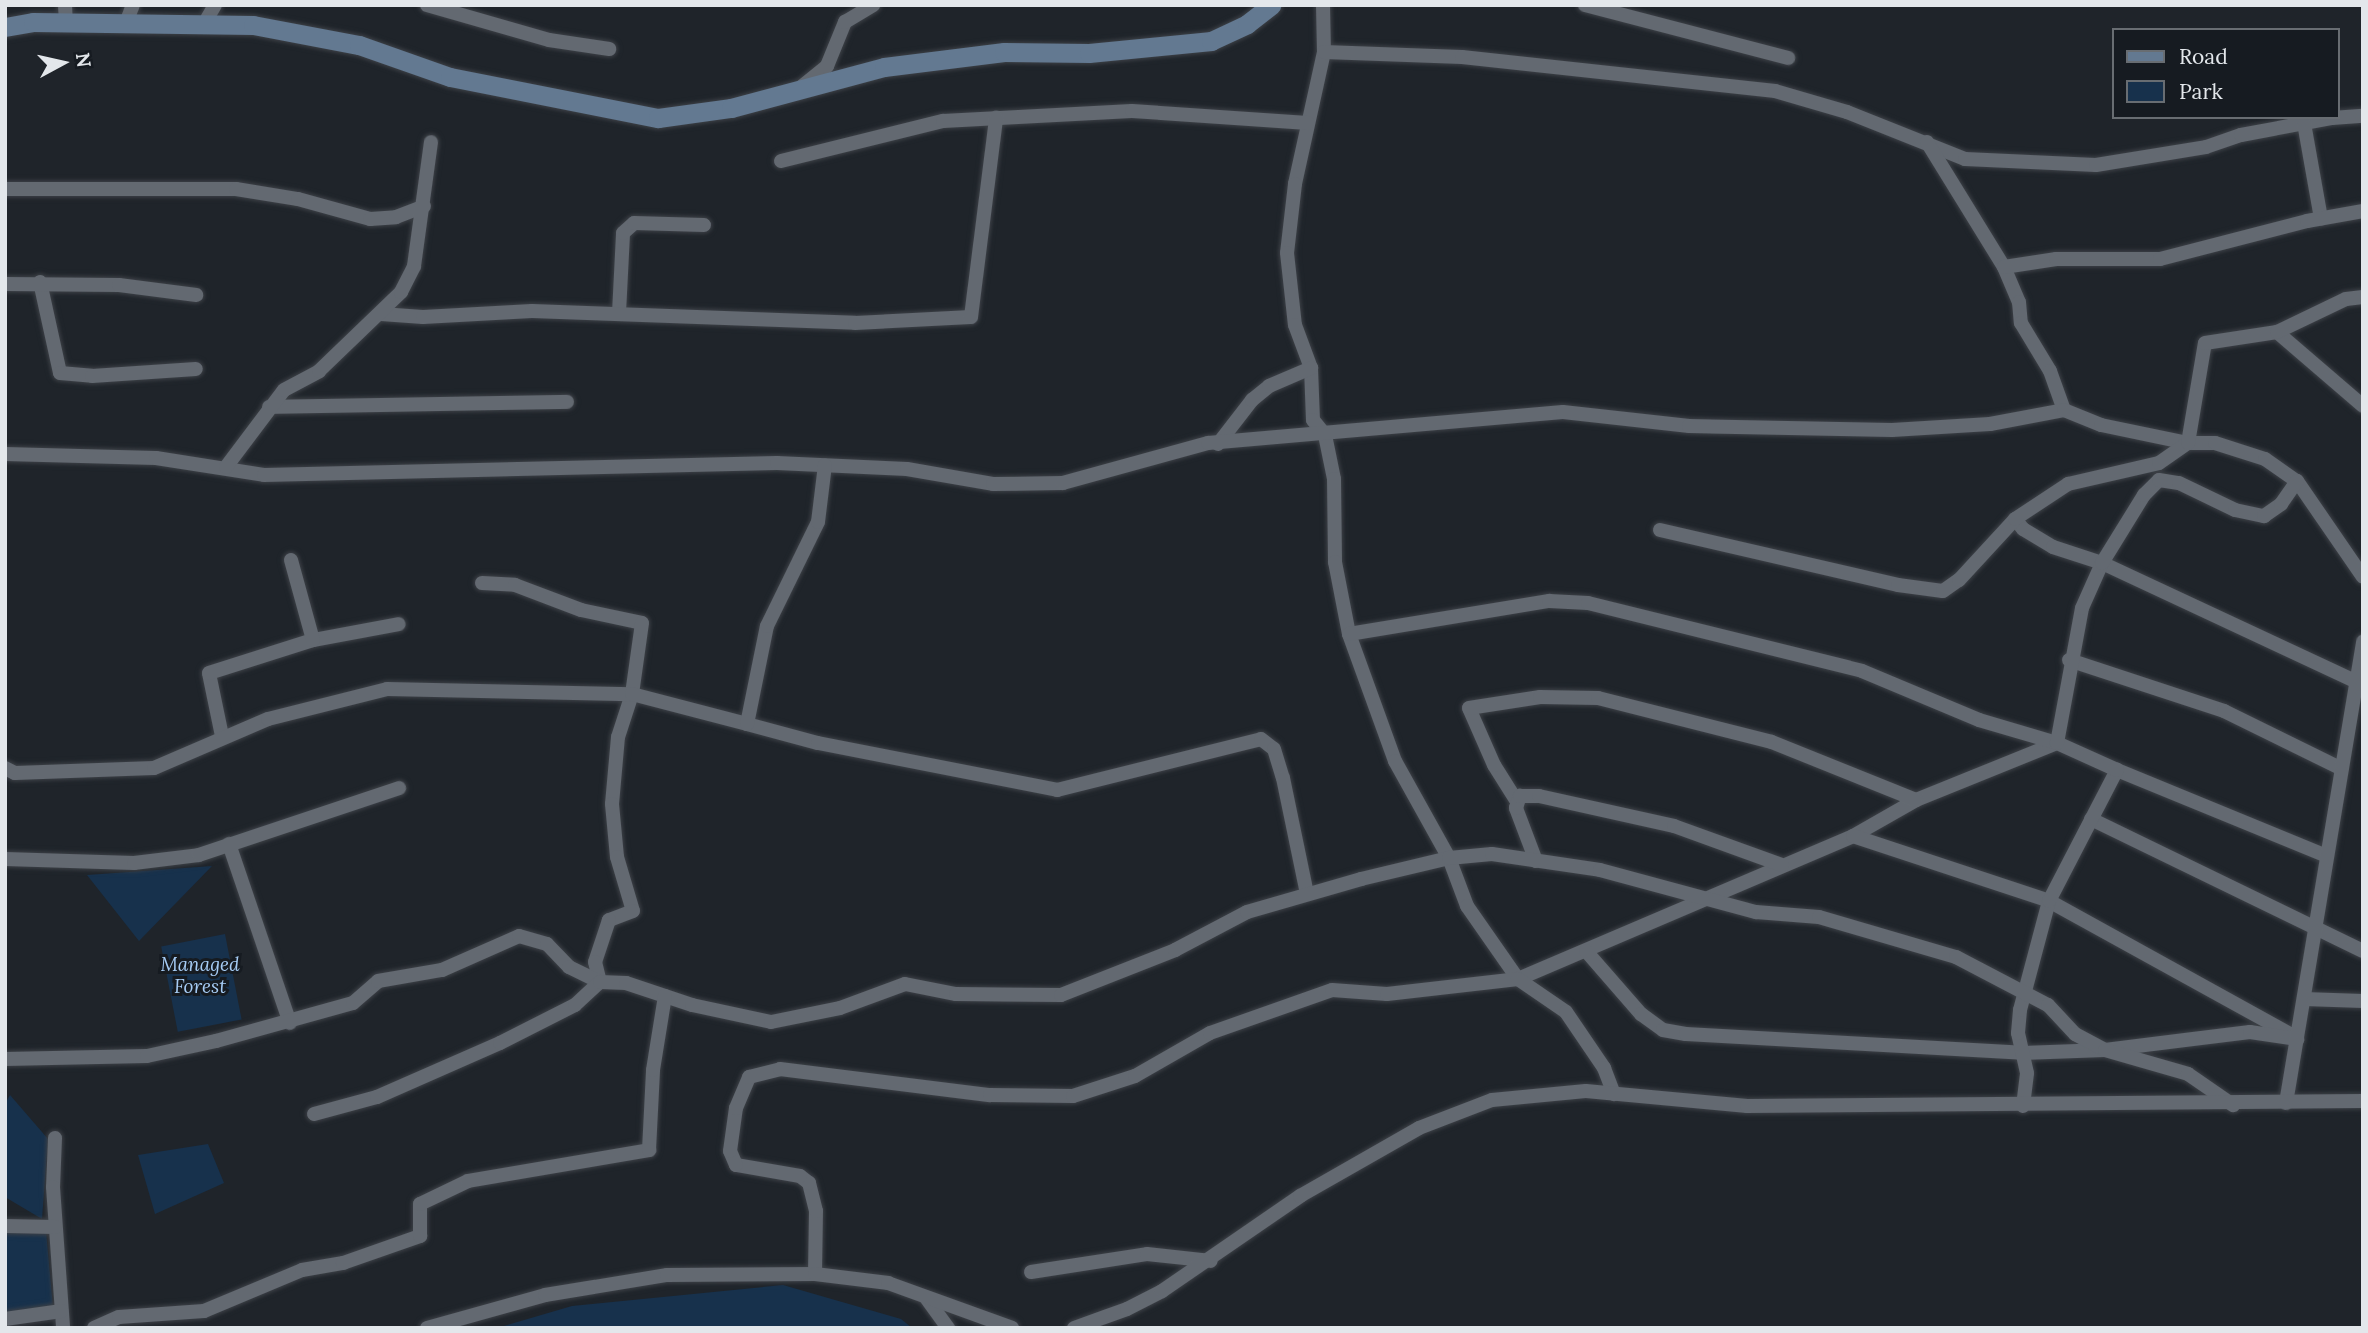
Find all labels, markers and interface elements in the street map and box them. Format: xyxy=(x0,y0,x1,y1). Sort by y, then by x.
north arrow xyxy=(28,28,98,98)
legend xyxy=(2112,28,2340,119)
text: Road xyxy=(2179,43,2228,70)
text: N xyxy=(71,51,97,69)
text: Park xyxy=(2179,78,2223,105)
park label: Managed Forest xyxy=(160,954,240,998)

